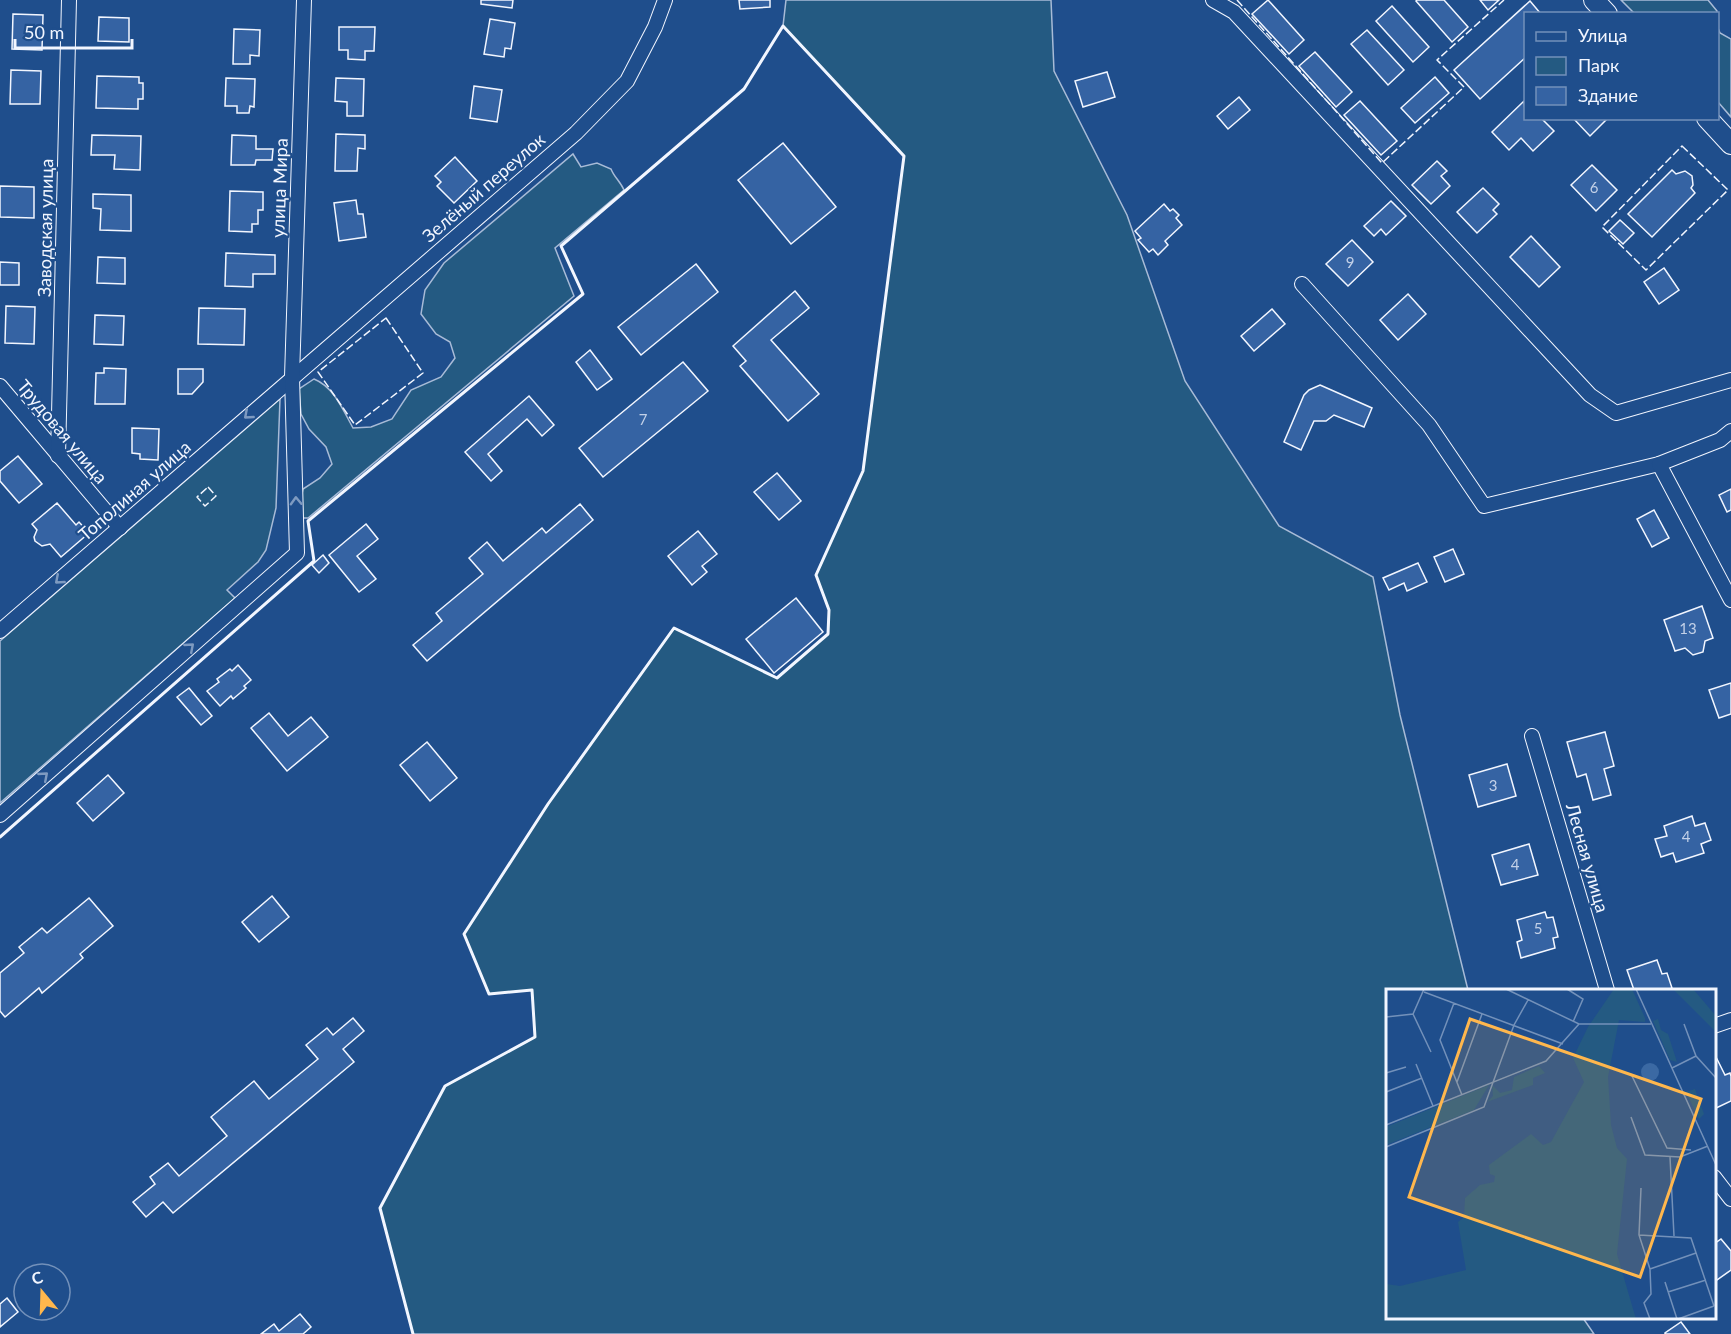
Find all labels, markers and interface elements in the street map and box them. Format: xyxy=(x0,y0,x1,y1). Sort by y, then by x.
scale bar xyxy=(15,12,132,50)
legend xyxy=(1524,12,1719,120)
text: 50 m xyxy=(24,21,64,43)
text: Улица xyxy=(1578,24,1628,46)
text: Парк xyxy=(1578,54,1620,76)
text: Здание xyxy=(1578,84,1638,106)
street label: Зелёный переулок xyxy=(418,128,550,247)
street label: улица Мира xyxy=(266,138,292,238)
street label: Заводская улица xyxy=(33,159,57,297)
house number: 6 xyxy=(1590,178,1599,196)
house number: 9 xyxy=(1346,253,1354,271)
street label: Трудовая улица xyxy=(13,375,113,488)
one-way arrow xyxy=(244,408,255,419)
house number: 7 xyxy=(639,410,648,428)
street label: Тополиная улица xyxy=(74,436,195,545)
one-way arrow xyxy=(289,496,302,505)
one-way arrow xyxy=(55,573,66,584)
house number: 13 xyxy=(1679,619,1697,637)
one-way arrow xyxy=(183,643,194,654)
one-way arrow xyxy=(37,772,48,783)
house number: 3 xyxy=(1489,776,1497,794)
street label: Лесная улица xyxy=(1562,800,1614,915)
house number: 4 xyxy=(1682,827,1691,845)
house number: 4 xyxy=(1511,855,1520,873)
house number: 5 xyxy=(1534,919,1542,937)
inset map xyxy=(1386,989,1716,1319)
north arrow xyxy=(12,1262,72,1322)
text: С xyxy=(29,1267,45,1288)

